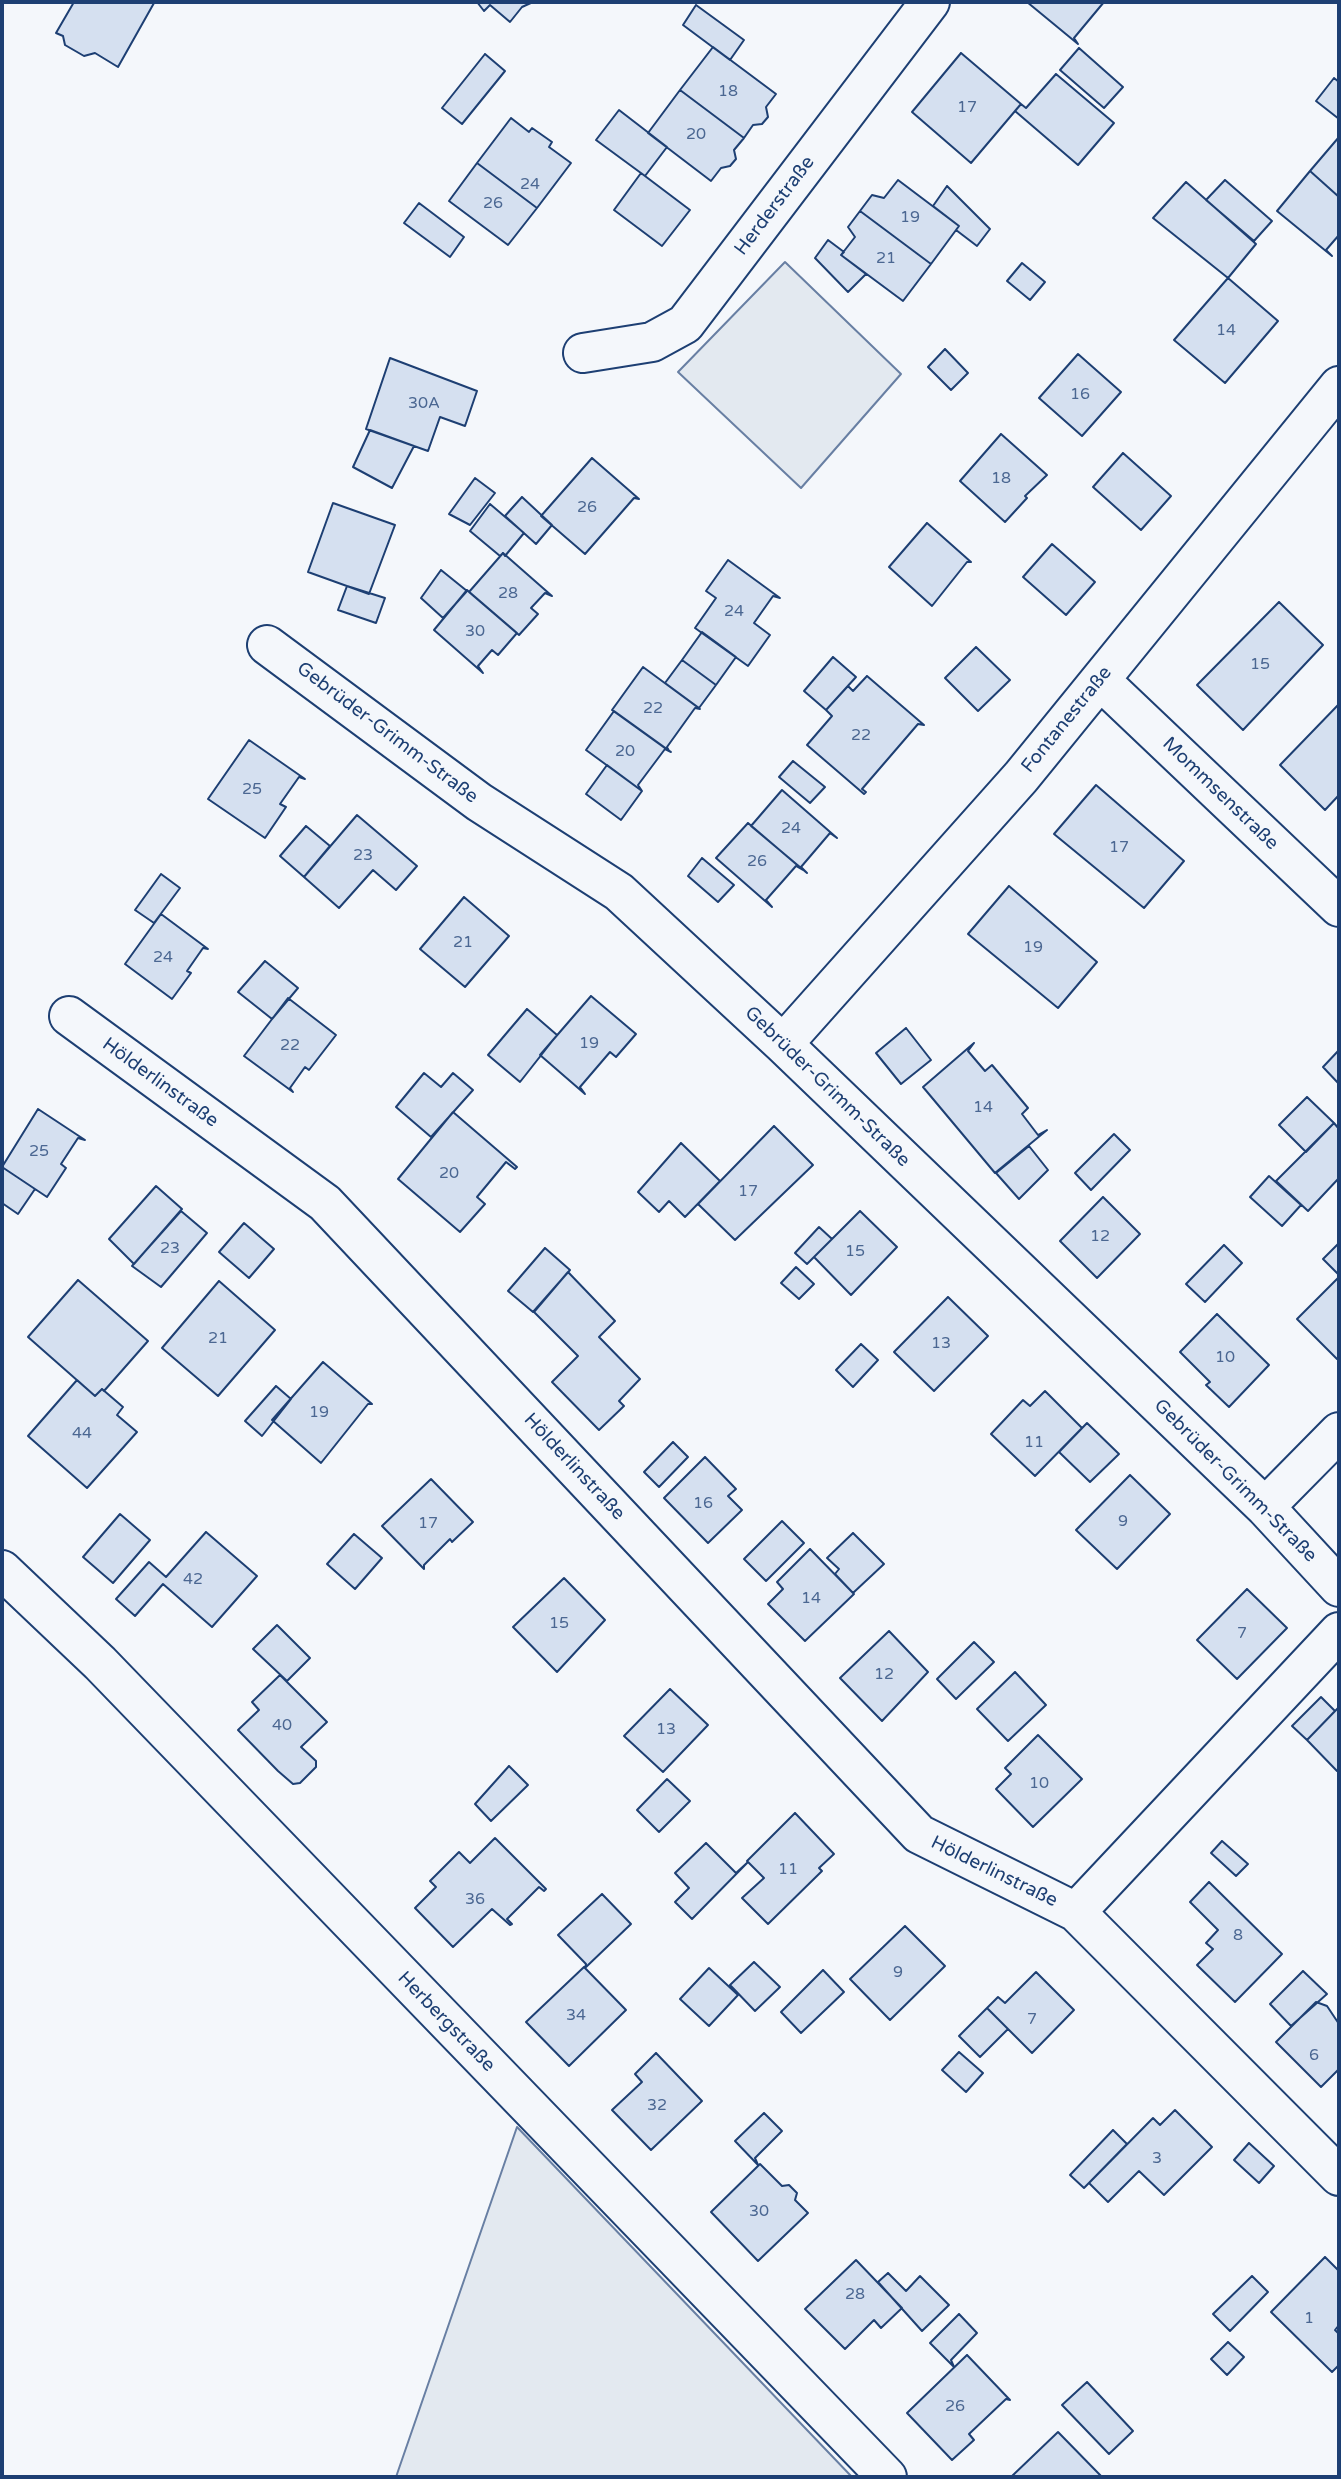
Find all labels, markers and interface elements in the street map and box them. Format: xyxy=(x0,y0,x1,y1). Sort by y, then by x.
house number: 18 xyxy=(718,82,738,102)
house number: 17 xyxy=(957,98,977,118)
house number: 20 xyxy=(686,125,706,145)
street label: Herderstraße xyxy=(730,152,820,260)
house number: 24 xyxy=(520,175,540,195)
house number: 26 xyxy=(483,194,503,214)
house number: 19 xyxy=(900,208,920,228)
house number: 21 xyxy=(876,249,896,269)
house number: 14 xyxy=(1216,321,1236,341)
house number: 16 xyxy=(1070,385,1090,405)
house number: 30A xyxy=(408,394,440,414)
house number: 18 xyxy=(991,469,1011,489)
house number: 26 xyxy=(577,498,597,518)
house number: 28 xyxy=(498,584,518,604)
house number: 24 xyxy=(724,602,744,622)
house number: 30 xyxy=(465,622,485,642)
house number: 15 xyxy=(1250,655,1270,675)
street label: Gebrüder-Grimm-Straße xyxy=(292,657,482,809)
street label: Fontanestraße xyxy=(1017,662,1117,778)
house number: 22 xyxy=(643,699,663,719)
house number: 22 xyxy=(851,726,871,746)
street label: Mommsenstraße xyxy=(1157,733,1283,855)
house number: 20 xyxy=(615,742,635,762)
house number: 25 xyxy=(242,780,262,800)
house number: 24 xyxy=(781,819,801,839)
house number: 17 xyxy=(1109,838,1129,858)
house number: 23 xyxy=(353,846,373,866)
house number: 26 xyxy=(747,852,767,872)
house number: 21 xyxy=(453,933,473,953)
house number: 19 xyxy=(1023,938,1043,958)
house number: 24 xyxy=(153,948,173,968)
street label: Gebrüder-Grimm-Straße xyxy=(740,1002,914,1172)
street label: Hölderlinstraße xyxy=(97,1033,223,1133)
house number: 19 xyxy=(579,1034,599,1054)
house number: 22 xyxy=(280,1036,300,1056)
house number: 14 xyxy=(973,1098,993,1118)
house number: 25 xyxy=(29,1142,49,1162)
house number: 20 xyxy=(439,1164,459,1184)
house number: 17 xyxy=(738,1182,758,1202)
house number: 12 xyxy=(1090,1227,1110,1247)
house number: 23 xyxy=(160,1239,180,1259)
house number: 15 xyxy=(845,1242,865,1262)
house number: 21 xyxy=(208,1329,228,1349)
house number: 13 xyxy=(931,1334,951,1354)
house number: 10 xyxy=(1215,1348,1235,1368)
street label: Gebrüder-Grimm-Straße xyxy=(1149,1395,1321,1567)
house number: 19 xyxy=(309,1403,329,1423)
street label: Hölderlinstraße xyxy=(519,1409,629,1525)
house number: 44 xyxy=(72,1424,92,1444)
house number: 11 xyxy=(1024,1433,1044,1453)
house number: 16 xyxy=(693,1494,713,1514)
house number: 9 xyxy=(1118,1512,1128,1532)
house number: 17 xyxy=(418,1514,438,1534)
house number: 42 xyxy=(183,1570,203,1590)
house number: 14 xyxy=(801,1589,821,1609)
house number: 15 xyxy=(549,1614,569,1634)
house number: 7 xyxy=(1237,1624,1247,1644)
house number: 12 xyxy=(874,1665,894,1685)
house number: 40 xyxy=(272,1716,292,1736)
house number: 13 xyxy=(656,1720,676,1740)
house number: 10 xyxy=(1029,1774,1049,1794)
street label: Hölderlinstraße xyxy=(927,1832,1061,1912)
house number: 11 xyxy=(778,1860,798,1880)
house number: 36 xyxy=(465,1890,485,1910)
house number: 8 xyxy=(1233,1926,1243,1946)
house number: 9 xyxy=(893,1963,903,1983)
street label: Herbergstraße xyxy=(393,1967,499,2077)
house number: 34 xyxy=(566,2006,586,2026)
house number: 7 xyxy=(1027,2010,1037,2030)
house number: 6 xyxy=(1309,2046,1319,2066)
house number: 32 xyxy=(647,2096,667,2116)
house number: 3 xyxy=(1152,2149,1162,2169)
house number: 30 xyxy=(749,2202,769,2222)
house number: 28 xyxy=(845,2285,865,2305)
house number: 1 xyxy=(1304,2309,1314,2329)
house number: 26 xyxy=(945,2397,965,2417)

